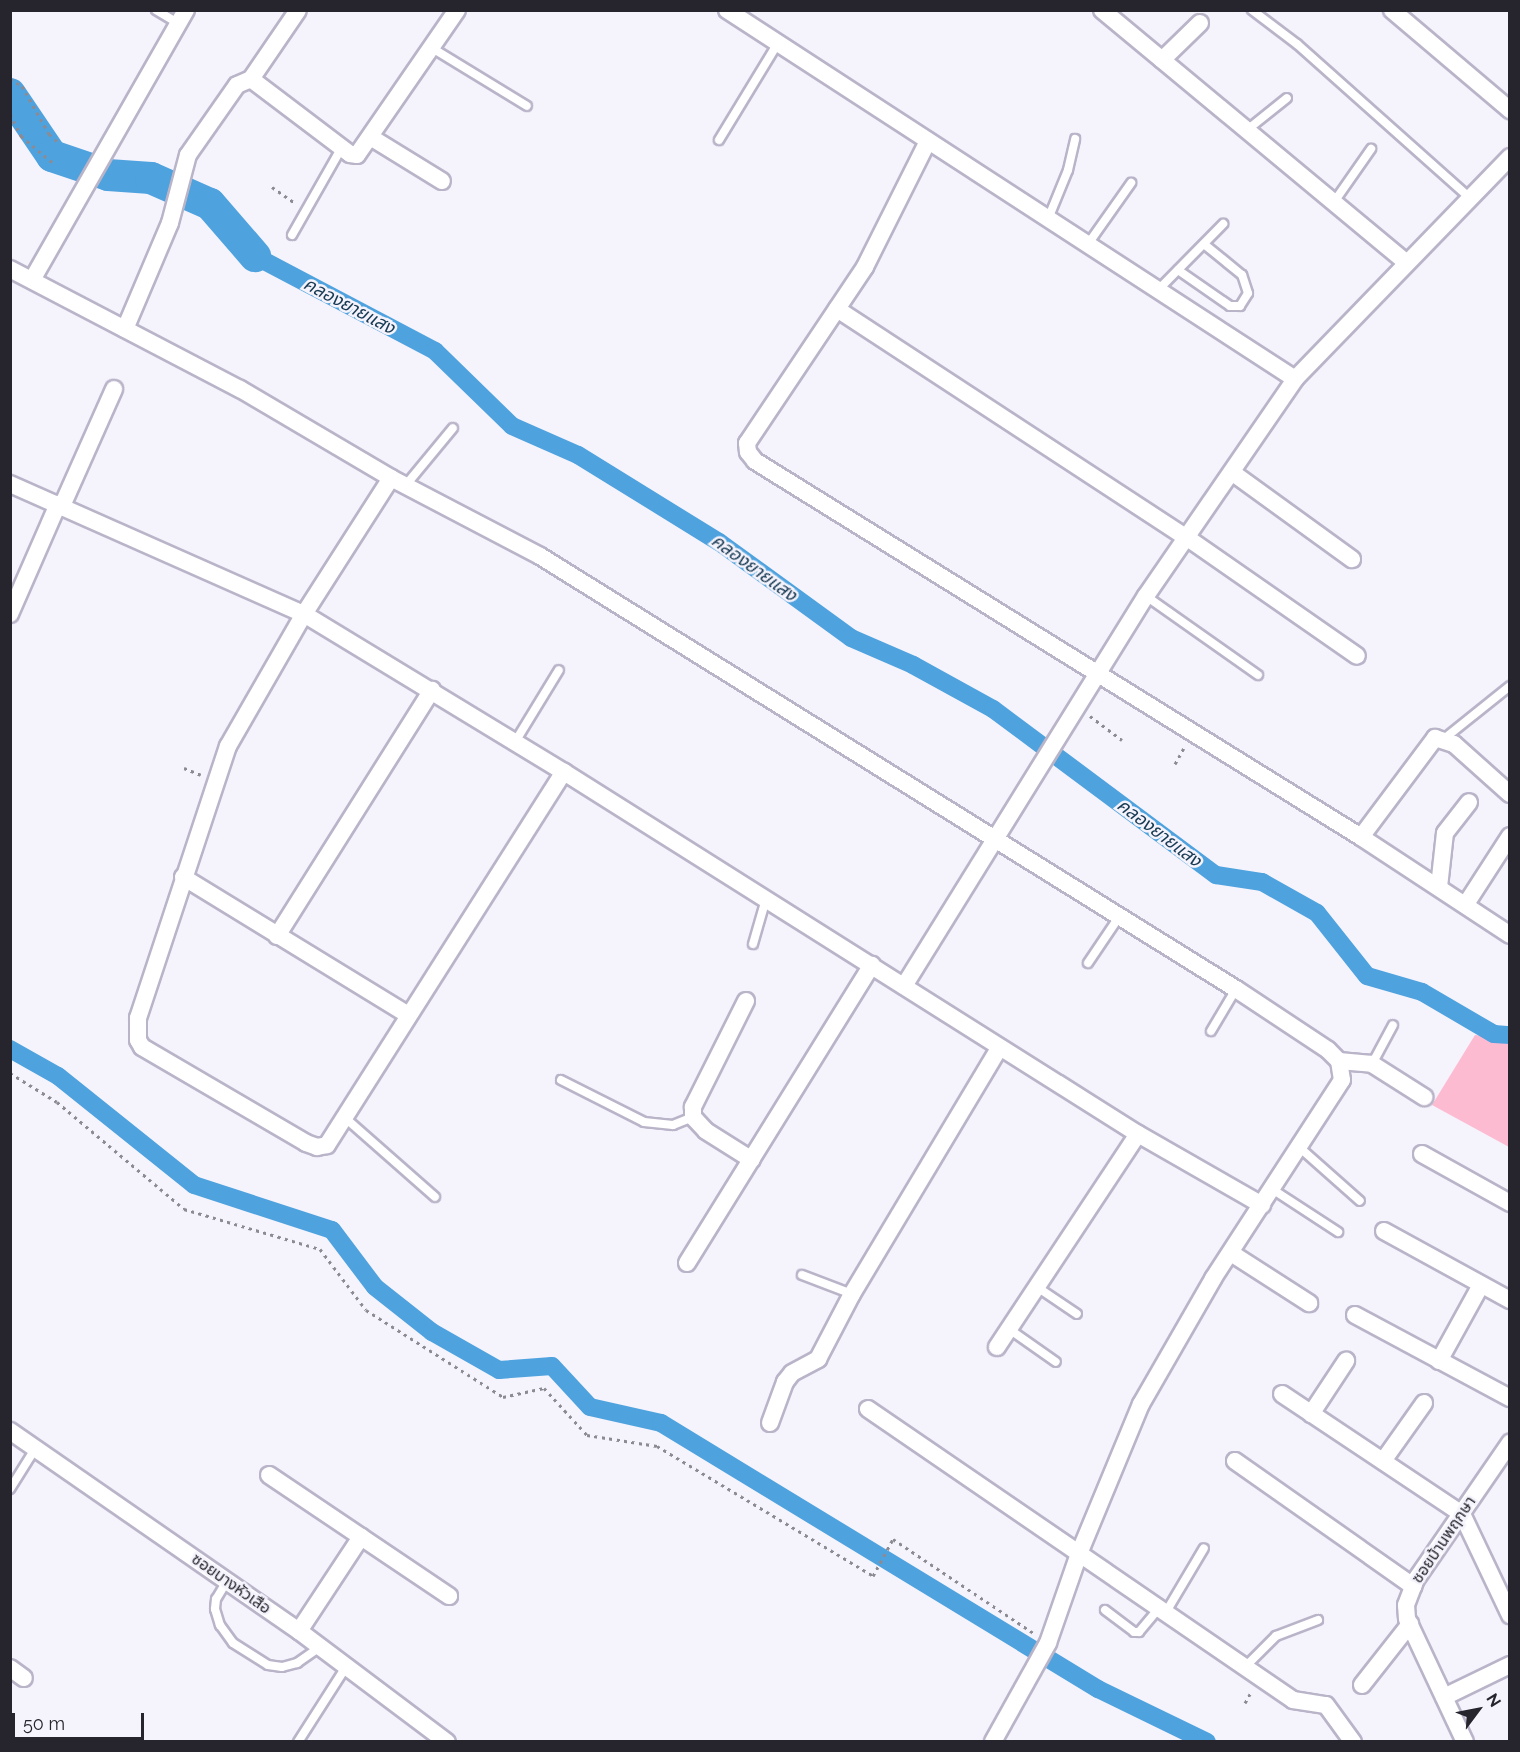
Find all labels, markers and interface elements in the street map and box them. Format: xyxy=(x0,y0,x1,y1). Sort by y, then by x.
water label: คลองยายแสง xyxy=(300,273,398,339)
water label: คลองยายแสง xyxy=(707,530,801,606)
water label: คลองยายแสง xyxy=(1113,794,1205,872)
street label: ซอยบ้านพฤกษา xyxy=(1408,1493,1480,1587)
street label: ซอยบางหัวเสือ xyxy=(188,1550,274,1618)
north arrow xyxy=(1448,1680,1508,1740)
text: N xyxy=(1482,1690,1505,1710)
scale bar xyxy=(15,1701,147,1739)
text: 50 m xyxy=(23,1713,65,1734)

